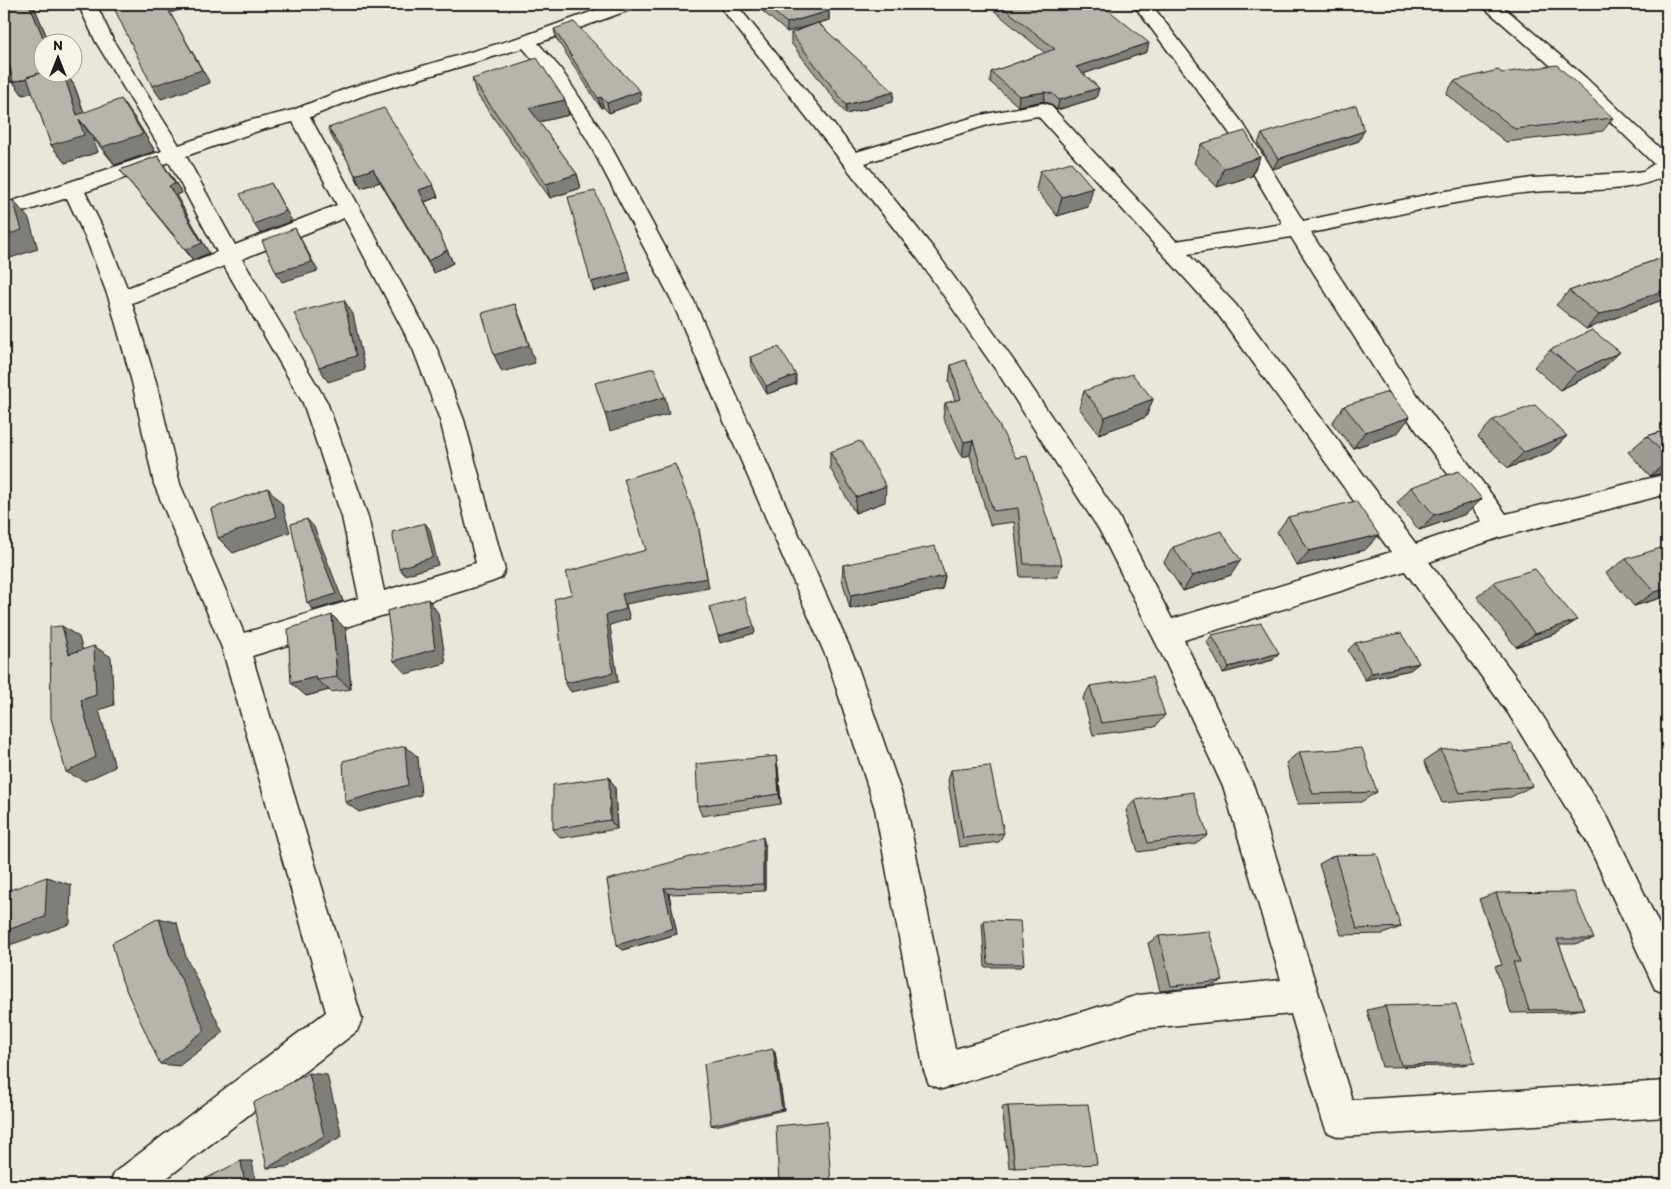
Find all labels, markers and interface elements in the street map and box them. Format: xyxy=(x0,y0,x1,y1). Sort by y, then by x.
north arrow xyxy=(32,32,82,82)
text: N xyxy=(53,37,63,54)

